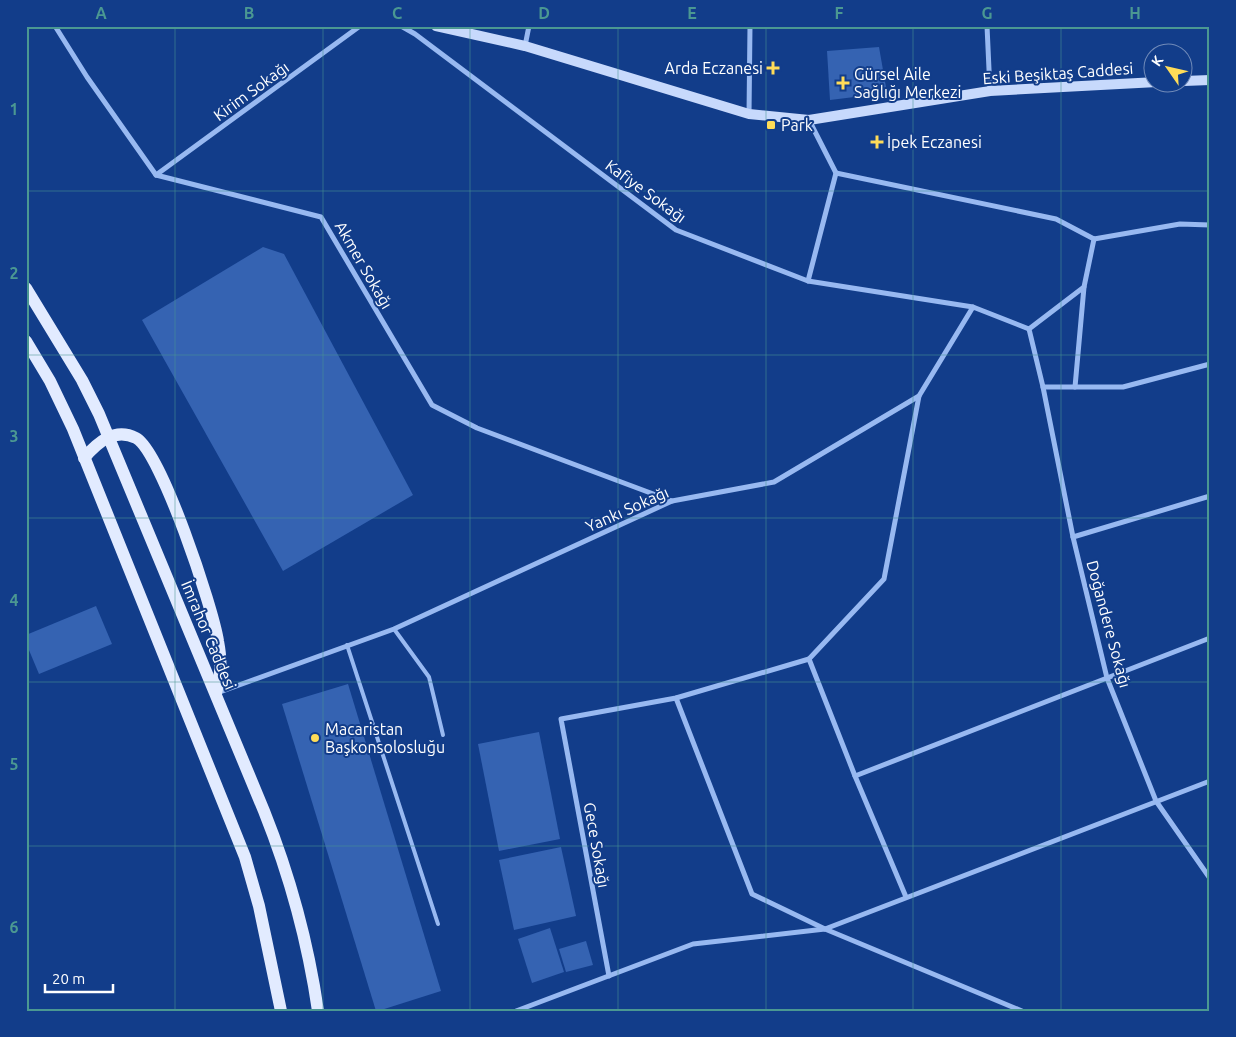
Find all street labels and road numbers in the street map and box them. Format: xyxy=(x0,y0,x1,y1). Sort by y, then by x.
street label: Kirim Sokağı xyxy=(210,58,292,124)
street label: Eski Beşiktaş Caddesi xyxy=(982,59,1134,87)
street label: Kafiye Sokağı xyxy=(602,156,690,226)
street label: Akmer Sokağı xyxy=(332,218,396,312)
street label: Yankı Sokağı xyxy=(583,483,671,535)
street label: Doğandere Sokağı xyxy=(1083,558,1135,690)
street label: İmrahor Caddesi xyxy=(178,578,240,692)
street label: Gece Sokağı xyxy=(581,801,613,889)

